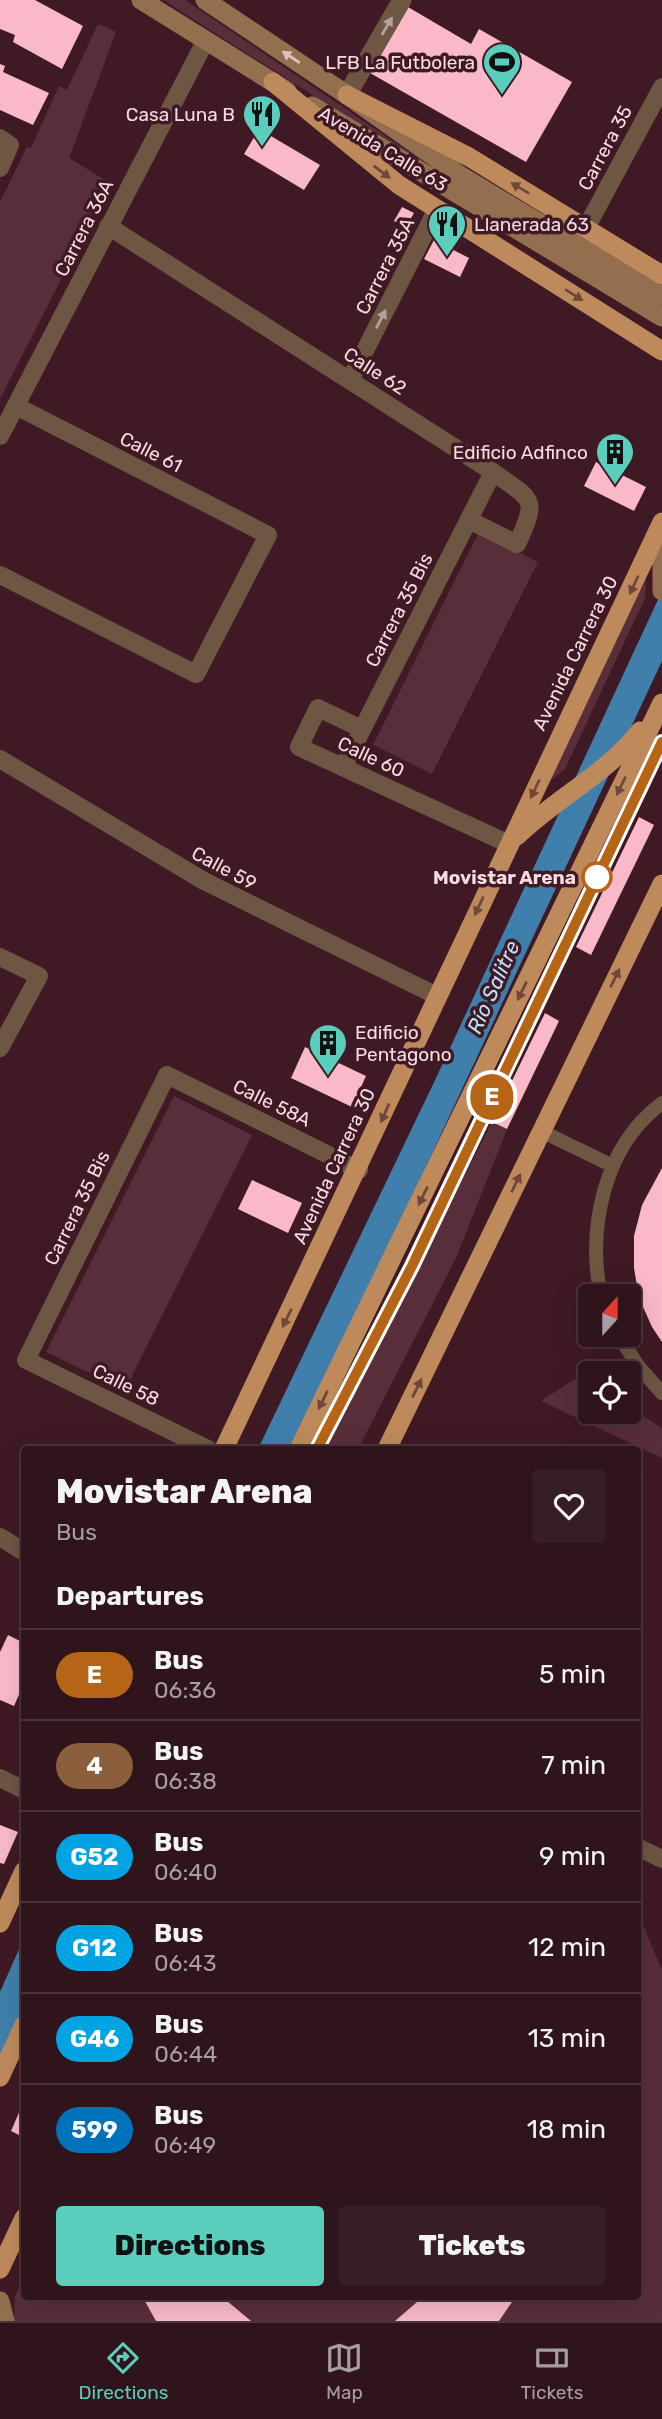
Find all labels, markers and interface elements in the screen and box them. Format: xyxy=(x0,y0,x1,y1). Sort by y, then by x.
one-way arrow xyxy=(381,16,393,36)
sports icon: LFB La Futbolera xyxy=(481,41,523,96)
one-way arrow xyxy=(281,51,300,64)
place label: LFB La Futbolera xyxy=(325,51,475,74)
restaurant icon: Casa Luna B xyxy=(241,93,283,148)
street label: Avenida Calle 63 xyxy=(314,102,452,196)
street label: Carrera 35 xyxy=(573,102,637,194)
place label: Casa Luna B xyxy=(126,103,235,126)
one-way arrow xyxy=(373,165,391,179)
street label: Carrera 36A xyxy=(50,175,118,280)
one-way arrow xyxy=(511,182,530,195)
restaurant icon: Llanerada 63 xyxy=(426,203,468,258)
street label: Carrera 35A xyxy=(351,213,419,318)
place label: Llanerada 63 xyxy=(474,213,589,236)
one-way arrow xyxy=(564,288,583,301)
one-way arrow xyxy=(376,309,387,329)
street label: Calle 62 xyxy=(339,342,411,400)
street label: Calle 61 xyxy=(116,427,186,477)
building icon: Edificio Adfinco xyxy=(594,431,636,486)
place label: Edificio Adfinco xyxy=(453,441,588,464)
street label: Carrera 35 Bis xyxy=(360,549,438,671)
street label: Avenida Carrera 30 xyxy=(528,572,622,734)
one-way arrow xyxy=(628,574,639,595)
street label: Calle 60 xyxy=(334,732,408,782)
one-way arrow xyxy=(616,776,627,796)
one-way arrow xyxy=(529,779,540,800)
street label: Calle 59 xyxy=(188,841,260,895)
marker: Movistar Arena xyxy=(582,862,612,892)
place label: Movistar Arena xyxy=(433,866,576,889)
one-way arrow xyxy=(474,896,485,916)
water label: Río Salitre xyxy=(461,936,525,1037)
one-way arrow xyxy=(609,968,620,988)
one-way arrow xyxy=(516,981,528,1001)
place label: Edificio Pentagono xyxy=(355,1021,452,1066)
building icon: Edificio Pentagono xyxy=(307,1022,349,1077)
street label: Calle 58A xyxy=(229,1074,315,1132)
line badge: E xyxy=(469,1074,515,1120)
text: E xyxy=(484,1083,500,1111)
street label: Avenida Carrera 30 xyxy=(288,1084,380,1248)
one-way arrow xyxy=(379,1103,390,1123)
street label: Carrera 35 Bis xyxy=(39,1147,115,1269)
one-way arrow xyxy=(511,1173,522,1193)
one-way arrow xyxy=(417,1186,428,1206)
north arrow xyxy=(578,1284,640,1348)
map controls xyxy=(578,1284,641,1424)
one-way arrow xyxy=(281,1308,293,1328)
street label: Calle 58 xyxy=(89,1359,163,1411)
button: locate xyxy=(578,1361,641,1424)
one-way arrow xyxy=(411,1378,423,1398)
one-way arrow xyxy=(318,1390,329,1410)
button: heart xyxy=(532,1469,606,1543)
text: Movistar Arena xyxy=(56,1472,313,1511)
text: Bus xyxy=(56,1518,97,1546)
text: Departures xyxy=(56,1581,204,1612)
text: Bus xyxy=(154,1645,203,1676)
text: 5 min xyxy=(539,1659,606,1690)
text: E xyxy=(87,1661,102,1689)
text: 06:36 xyxy=(154,1676,216,1704)
text: Bus xyxy=(154,1736,203,1767)
text: 7 min xyxy=(541,1750,606,1781)
text: 4 xyxy=(86,1752,103,1780)
text: 06:38 xyxy=(154,1767,217,1795)
text: Bus xyxy=(154,1827,203,1858)
text: 9 min xyxy=(539,1841,606,1872)
text: G52 xyxy=(70,1843,119,1871)
text: 06:40 xyxy=(154,1858,217,1886)
text: Bus xyxy=(154,1918,203,1949)
text: 12 min xyxy=(528,1932,606,1963)
text: G12 xyxy=(72,1934,117,1962)
text: 06:43 xyxy=(154,1949,216,1977)
text: Bus xyxy=(154,2009,204,2040)
text: 13 min xyxy=(528,2023,606,2054)
text: G46 xyxy=(70,2025,119,2053)
text: 06:44 xyxy=(154,2040,217,2068)
text: Bus xyxy=(154,2100,203,2131)
text: 18 min xyxy=(527,2114,606,2145)
text: 599 xyxy=(71,2116,118,2144)
text: 06:49 xyxy=(154,2131,216,2159)
button: Directions xyxy=(56,2206,324,2286)
button: Tickets xyxy=(338,2206,606,2286)
tab: Directions xyxy=(78,2339,168,2404)
tab: Map xyxy=(325,2339,363,2404)
tab: Tickets xyxy=(520,2339,584,2404)

